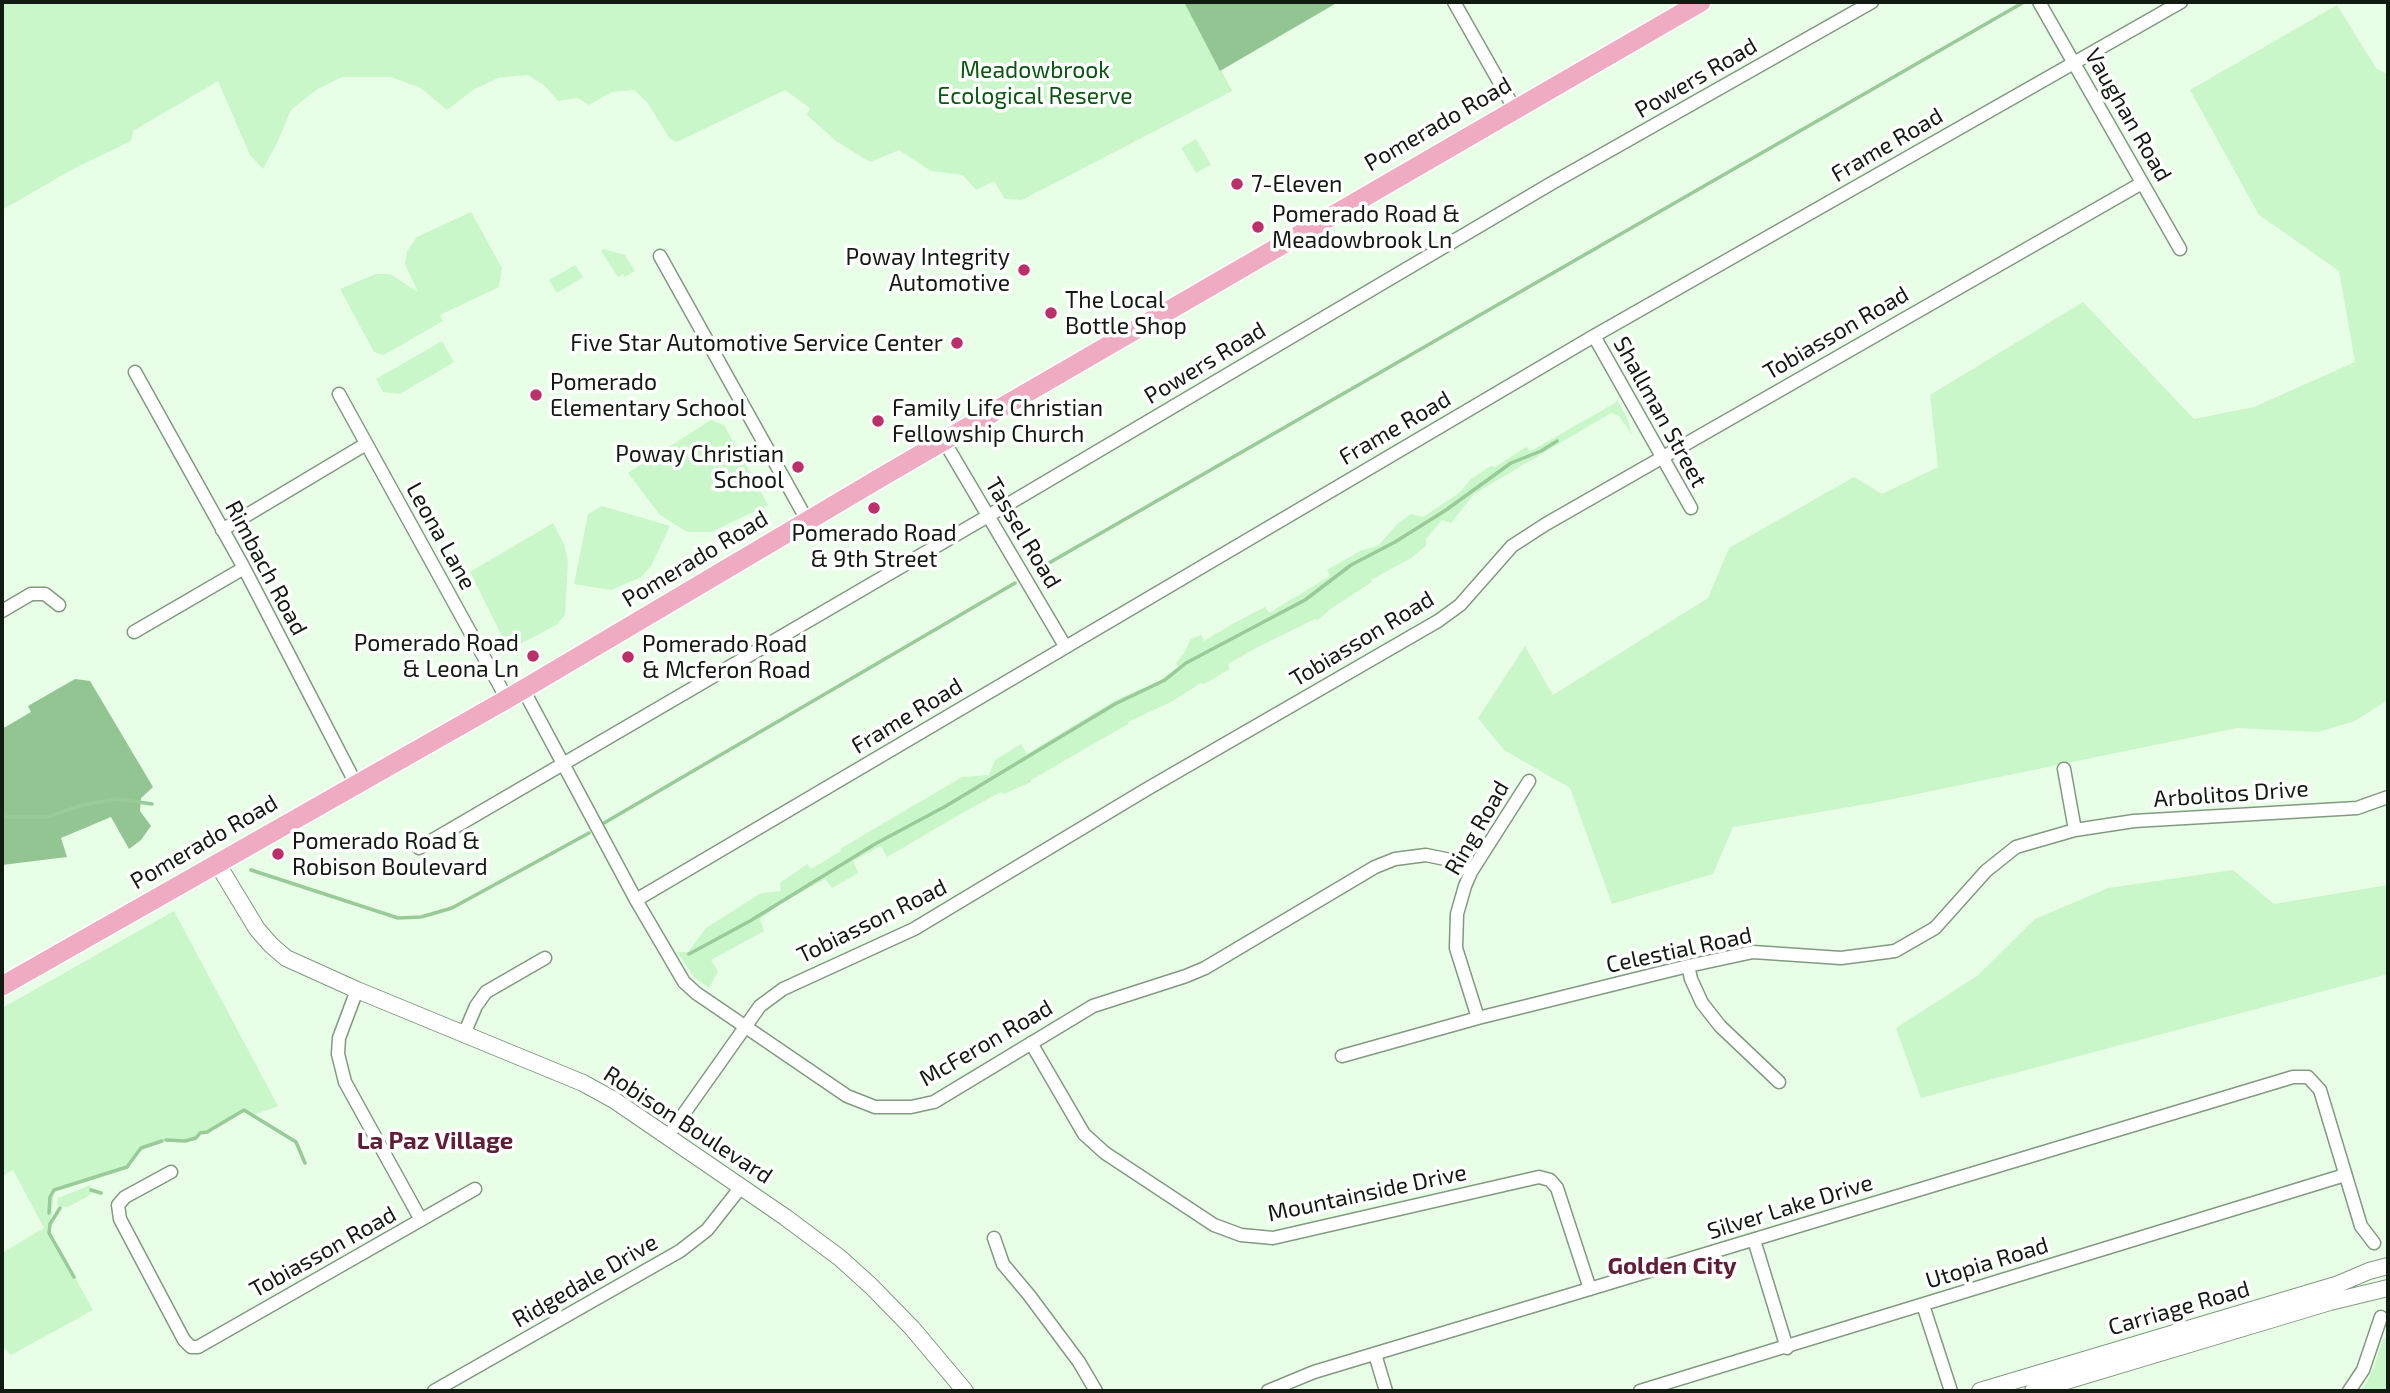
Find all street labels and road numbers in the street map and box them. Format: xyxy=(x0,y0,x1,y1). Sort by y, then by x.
street label: Powers Road xyxy=(1630,32,1762,124)
street label: Vaughan Road xyxy=(2079,43,2177,187)
street label: Pomerado Road xyxy=(1360,71,1516,177)
street label: Frame Road xyxy=(1826,102,1948,188)
street label: Tobiasson Road xyxy=(1758,280,1914,386)
street label: Powers Road xyxy=(1139,316,1271,410)
street label: Shallman Street xyxy=(1607,332,1713,492)
street label: Frame Road xyxy=(1334,385,1456,471)
street label: Tassel Road xyxy=(979,473,1067,593)
street label: Leona Lane xyxy=(400,478,482,594)
street label: Rimbach Road xyxy=(219,496,313,640)
street label: Pomerado Road xyxy=(617,505,773,613)
street label: Tobiasson Road xyxy=(1285,585,1439,693)
street label: Frame Road xyxy=(847,672,967,760)
street label: Arbolitos Drive xyxy=(2152,775,2310,813)
street label: Ring Road xyxy=(1439,776,1515,880)
street label: Pomerado Road xyxy=(126,789,282,895)
street label: Tobiasson Road xyxy=(793,873,951,969)
street label: Celestial Road xyxy=(1604,921,1754,979)
street label: McFeron Road xyxy=(914,994,1058,1092)
street label: Robison Boulevard xyxy=(598,1060,778,1190)
street label: Mountainside Drive xyxy=(1265,1158,1469,1228)
street label: Silver Lake Drive xyxy=(1704,1169,1876,1245)
street label: Tobiasson Road xyxy=(245,1200,401,1304)
street label: Ridgedale Drive xyxy=(508,1228,662,1334)
street label: Utopia Road xyxy=(1922,1231,2052,1295)
street label: Carriage Road xyxy=(2105,1275,2253,1341)

